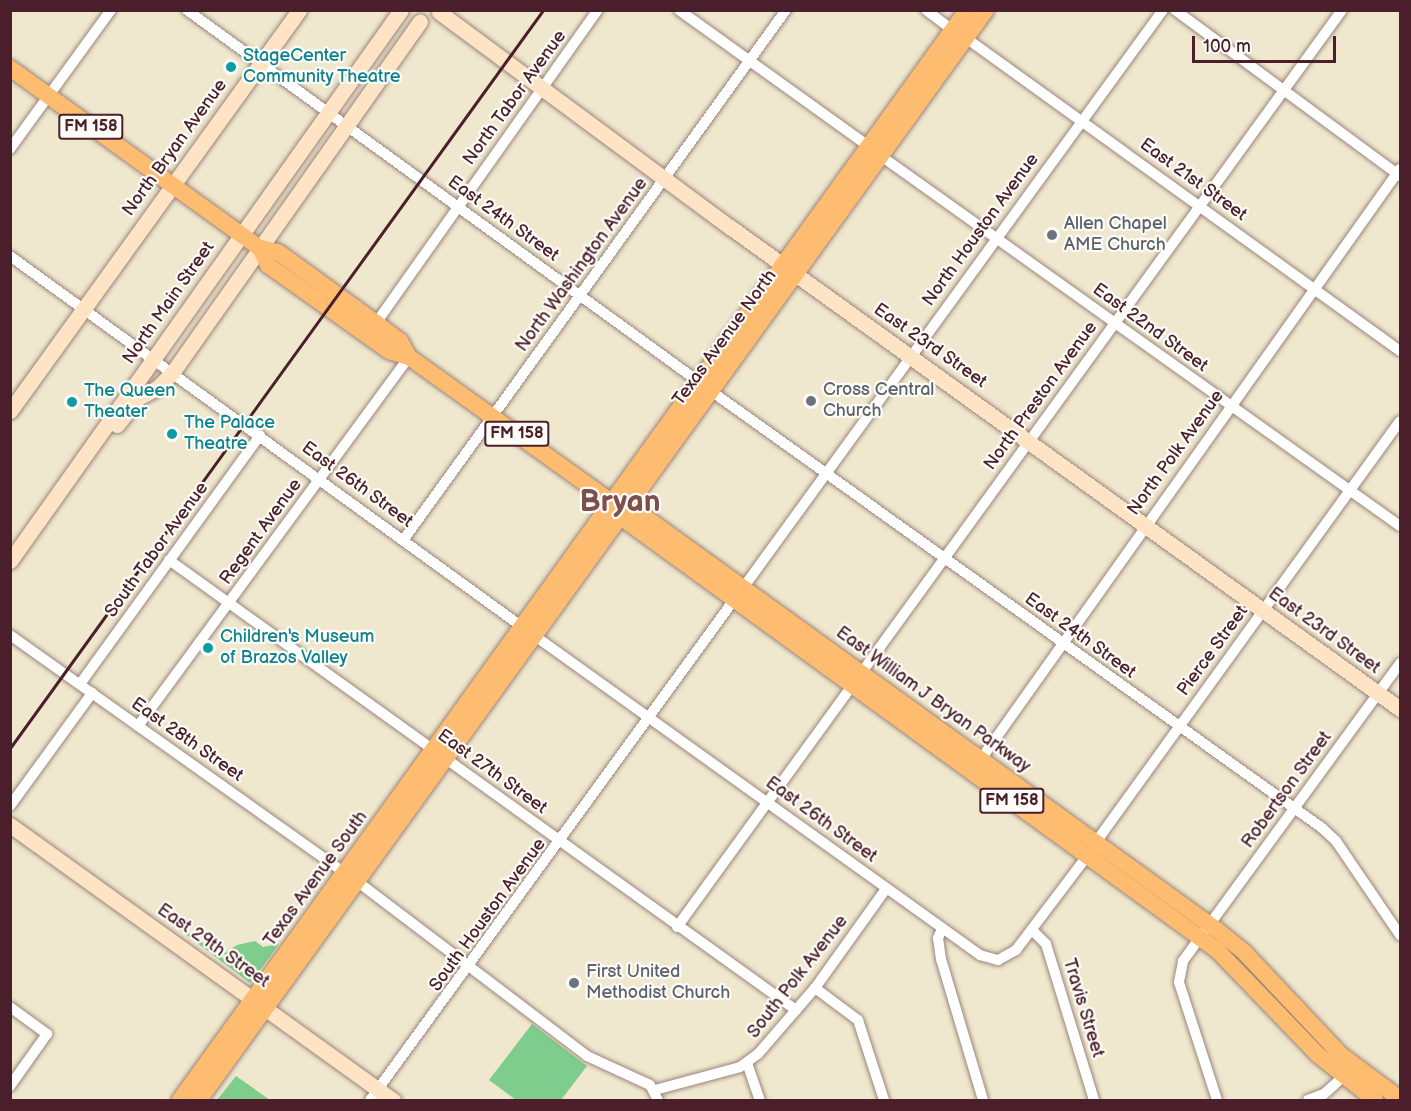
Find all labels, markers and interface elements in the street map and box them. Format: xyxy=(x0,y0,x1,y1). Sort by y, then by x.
scale bar xyxy=(1195,24,1339,62)
street label: North Tabor Avenue xyxy=(459,26,571,170)
text: 100 m xyxy=(1203,36,1251,57)
place label: StageCenter Community Theatre xyxy=(243,46,402,88)
marker: StageCenter Community Theatre xyxy=(224,60,238,74)
street label: North Bryan Avenue xyxy=(118,75,232,221)
road number: FM 158 xyxy=(58,114,124,140)
street label: East 21st Street xyxy=(1135,134,1251,226)
street label: North Houston Avenue xyxy=(918,149,1044,311)
street label: East 24th Street xyxy=(443,171,563,267)
street label: North Washington Avenue xyxy=(511,173,653,357)
place label: Allen Chapel AME Church xyxy=(1064,214,1167,256)
marker: Allen Chapel AME Church xyxy=(1045,228,1059,242)
street label: North Main Street xyxy=(119,237,219,369)
street label: Texas Avenue North xyxy=(669,266,781,410)
street label: East 22nd Street xyxy=(1088,279,1212,377)
street label: East 23rd Street xyxy=(869,299,991,393)
street label: North Preston Avenue xyxy=(980,317,1102,475)
place label: Cross Central Church xyxy=(823,380,934,422)
place label: The Queen Theater xyxy=(84,381,175,424)
street label: North Polk Avenue xyxy=(1123,386,1229,520)
marker: Cross Central Church xyxy=(804,394,818,408)
marker: The Queen Theater xyxy=(65,395,79,409)
place label: The Palace Theatre xyxy=(184,413,275,456)
road number: FM 158 xyxy=(484,421,550,447)
marker: The Palace Theatre xyxy=(165,427,179,441)
street label: East 26th Street xyxy=(297,437,417,533)
street label: Regent Avenue xyxy=(215,475,307,589)
street label: South Tabor Avenue xyxy=(100,478,214,622)
district label: Bryan xyxy=(579,484,661,520)
street label: East 23rd Street xyxy=(1264,583,1384,679)
street label: East 24th Street xyxy=(1020,588,1140,684)
street label: Pierce Street xyxy=(1173,601,1253,701)
street label: East William J Bryan Parkway xyxy=(831,622,1035,778)
place label: Children's Museum of Brazos Valley xyxy=(220,627,374,670)
marker: Children's Museum of Brazos Valley xyxy=(201,641,215,655)
street label: East 28th Street xyxy=(127,693,247,787)
street label: East 27th Street xyxy=(433,725,551,819)
street label: Robertson Street xyxy=(1237,727,1337,853)
street label: East 26th Street xyxy=(761,772,881,868)
road number: FM 158 xyxy=(979,788,1045,814)
street label: Texas Avenue South xyxy=(259,807,373,951)
street label: South Houston Avenue xyxy=(425,834,551,996)
street label: East 29th Street xyxy=(153,899,273,993)
street label: South Polk Avenue xyxy=(743,911,853,1043)
street label: Travis Street xyxy=(1058,956,1108,1060)
place label: First United Methodist Church xyxy=(586,962,730,1004)
marker: First United Methodist Church xyxy=(567,976,581,990)

